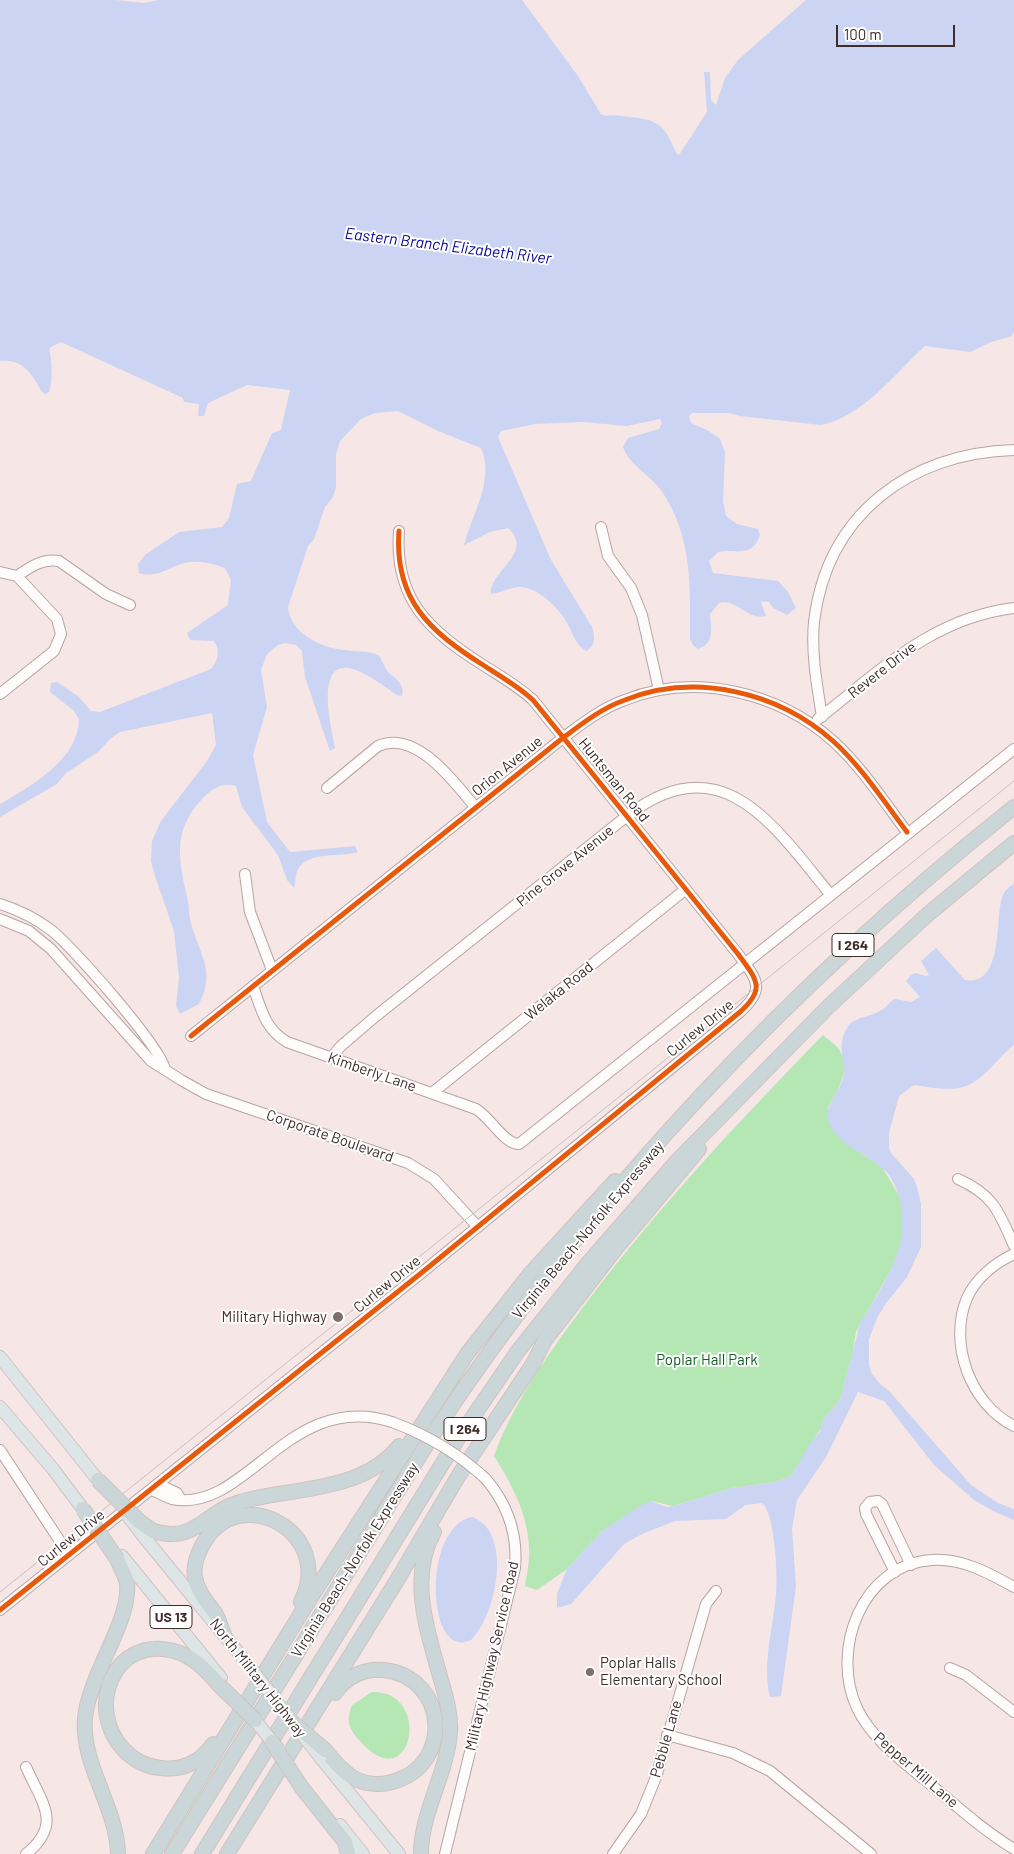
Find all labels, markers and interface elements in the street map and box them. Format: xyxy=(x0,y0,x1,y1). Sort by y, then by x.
scale bar xyxy=(839,15,958,47)
text: 100 m xyxy=(844,25,882,43)
water label: Eastern Branch Elizabeth River xyxy=(344,224,552,268)
street label: Revere Drive xyxy=(844,638,920,702)
street label: Orion Avenue xyxy=(468,732,546,800)
street label: Huntsman Road xyxy=(575,734,653,826)
street label: Pine Grove Avenue xyxy=(513,821,617,911)
road number: I 264 xyxy=(832,934,874,956)
street label: Welaka Road xyxy=(521,958,597,1024)
street label: Curlew Drive xyxy=(663,995,737,1061)
street label: Kimberly Lane xyxy=(325,1048,419,1096)
street label: Corporate Boulevard xyxy=(264,1106,396,1166)
street label: Virginia Beach-Norfolk Expressway xyxy=(508,1137,668,1323)
street label: Curlew Drive xyxy=(350,1251,424,1317)
place label: Military Highway xyxy=(222,1308,327,1326)
marker: Military Highway xyxy=(331,1310,345,1324)
park label: Poplar Hall Park xyxy=(656,1351,758,1369)
road number: I 264 xyxy=(444,1418,486,1440)
street label: Virginia Beach-Norfolk Expressway xyxy=(287,1459,423,1661)
street label: Curlew Drive xyxy=(34,1505,108,1571)
street label: Military Highway Service Road xyxy=(461,1559,523,1753)
road number: US 13 xyxy=(150,1605,192,1628)
street label: North Military Highway xyxy=(206,1615,310,1741)
place label: Poplar Halls Elementary School xyxy=(600,1654,722,1689)
marker: Poplar Halls Elementary School xyxy=(584,1666,596,1678)
street label: Pebble Lane xyxy=(646,1698,686,1780)
street label: Pepper Mill Lane xyxy=(870,1728,962,1812)

